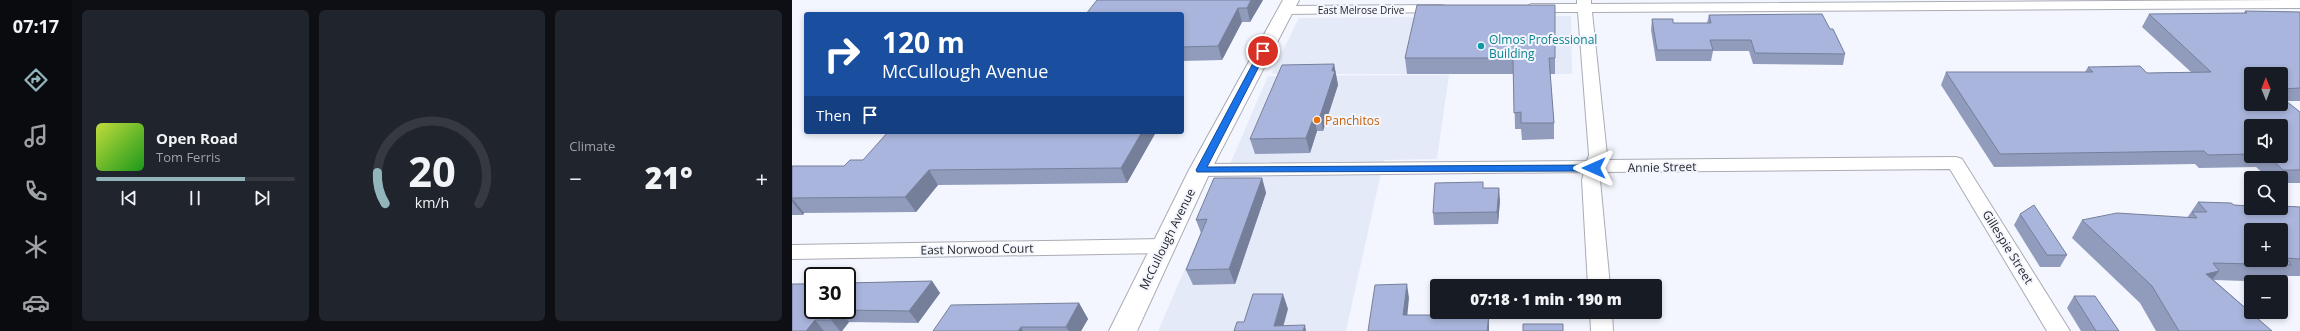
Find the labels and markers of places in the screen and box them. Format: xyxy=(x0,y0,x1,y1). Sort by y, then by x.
place label: Olmos Professional Building xyxy=(1489,31,1597,62)
pin xyxy=(1246,34,1280,68)
marker: Olmos Professional Building xyxy=(1476,41,1486,51)
place label: Panchitos xyxy=(1325,112,1380,129)
marker: Panchitos xyxy=(1312,115,1322,125)

